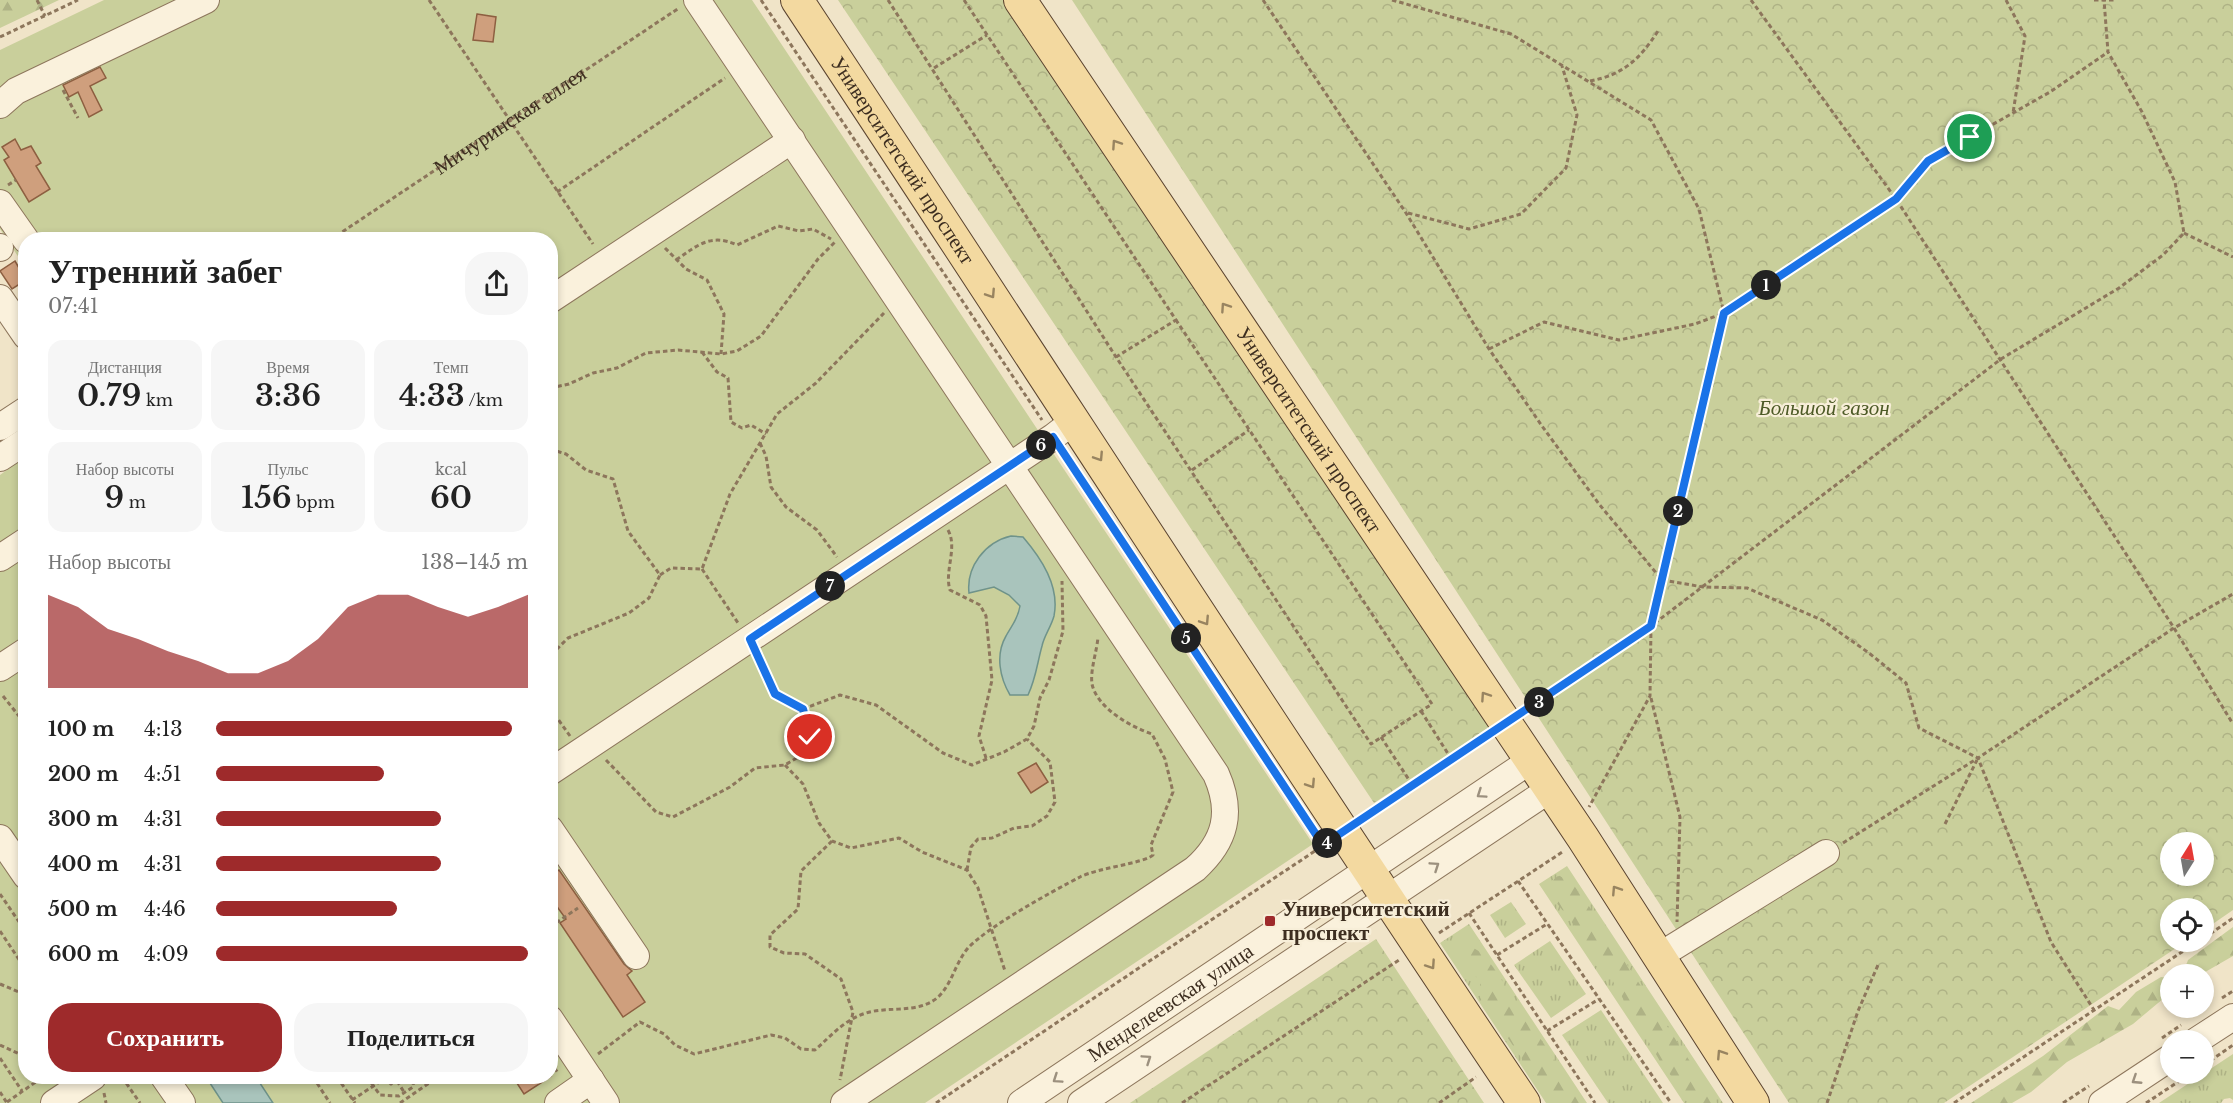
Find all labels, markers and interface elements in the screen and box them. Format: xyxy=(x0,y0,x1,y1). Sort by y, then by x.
street label: Университетский проспект xyxy=(825,51,980,269)
street label: Мичуринская аллея xyxy=(429,60,591,180)
pin xyxy=(1944,111,1995,162)
icon: arrive xyxy=(1953,120,1986,153)
one-way arrow xyxy=(1113,140,1124,151)
text: Утренний забег xyxy=(48,251,282,292)
button: share xyxy=(465,252,528,315)
pin: 1 xyxy=(1751,270,1781,300)
text: 1 xyxy=(1763,275,1769,295)
one-way arrow xyxy=(984,288,996,298)
text: 07:41 xyxy=(48,294,99,318)
one-way arrow xyxy=(1221,302,1232,313)
street label: Университетский проспект xyxy=(1230,322,1388,538)
text: Дистанция xyxy=(88,357,162,377)
text: Время xyxy=(266,357,310,377)
text: Темп xyxy=(434,357,468,377)
text: 0.79 xyxy=(77,377,141,414)
text: 3:36 xyxy=(255,377,321,414)
text: 4:33 xyxy=(399,377,465,414)
text: km xyxy=(141,390,173,410)
text: /km xyxy=(465,390,503,410)
park label: Большой газон xyxy=(1757,395,1890,421)
pin: 6 xyxy=(1026,430,1056,460)
text: 6 xyxy=(1036,435,1046,455)
one-way arrow xyxy=(1091,451,1103,461)
text: Набор высоты xyxy=(76,459,174,479)
text: Пульс xyxy=(267,459,309,479)
text: kcal xyxy=(435,459,467,479)
text: 9 xyxy=(104,479,124,516)
text: 156 xyxy=(241,479,292,516)
text: 60 xyxy=(430,479,472,516)
text: m xyxy=(124,492,146,512)
text: bpm xyxy=(292,492,335,512)
pin: 2 xyxy=(1663,496,1693,526)
text: 2 xyxy=(1673,501,1683,521)
text: Набор высоты xyxy=(48,550,171,574)
text: 138–145 m xyxy=(421,550,528,574)
pin: 7 xyxy=(815,571,845,601)
text: 7 xyxy=(826,576,834,596)
one-way arrow xyxy=(1197,614,1208,625)
pin: 5 xyxy=(1171,623,1201,653)
text: 5 xyxy=(1181,628,1191,648)
pin: 3 xyxy=(1524,687,1554,717)
one-way arrow xyxy=(1481,691,1492,702)
text: 3 xyxy=(1534,692,1544,712)
pin xyxy=(784,711,835,762)
text: 100 m xyxy=(48,717,114,741)
text: 4:13 xyxy=(144,717,183,741)
icon: check xyxy=(793,720,826,753)
text: 200 m xyxy=(48,762,119,786)
text: 4:51 xyxy=(144,762,182,786)
one-way arrow xyxy=(1303,778,1315,788)
one-way arrow xyxy=(1477,787,1488,798)
text: 300 m xyxy=(48,807,118,831)
text: 4:31 xyxy=(144,807,183,831)
pin: 4 xyxy=(1312,828,1342,858)
north arrow xyxy=(2160,832,2214,886)
map controls xyxy=(2160,832,2214,1084)
text: 4 xyxy=(1322,833,1332,853)
text: 400 m xyxy=(48,852,119,876)
text: 4:31 xyxy=(144,852,183,876)
one-way arrow xyxy=(1428,862,1439,873)
one-way arrow xyxy=(1612,886,1623,897)
place label: Университетский проспект xyxy=(1282,896,1449,946)
text: 500 m xyxy=(48,897,118,921)
text: 4:46 xyxy=(144,897,186,921)
button: locate xyxy=(2160,898,2214,952)
marker: Университетский проспект xyxy=(1263,914,1277,928)
street label: Менделеевская улица xyxy=(1083,937,1259,1068)
text: 600 m xyxy=(48,942,119,966)
text: 4:09 xyxy=(144,942,189,966)
one-way arrow xyxy=(1423,958,1434,969)
button: + xyxy=(2160,964,2214,1018)
button: Сохранить xyxy=(48,1003,282,1072)
button: Поделиться xyxy=(294,1003,528,1072)
button: − xyxy=(2160,1030,2214,1084)
one-way arrow xyxy=(1717,1050,1729,1060)
one-way arrow xyxy=(1141,1055,1152,1066)
one-way arrow xyxy=(1053,1072,1064,1083)
one-way arrow xyxy=(2132,1073,2142,1085)

